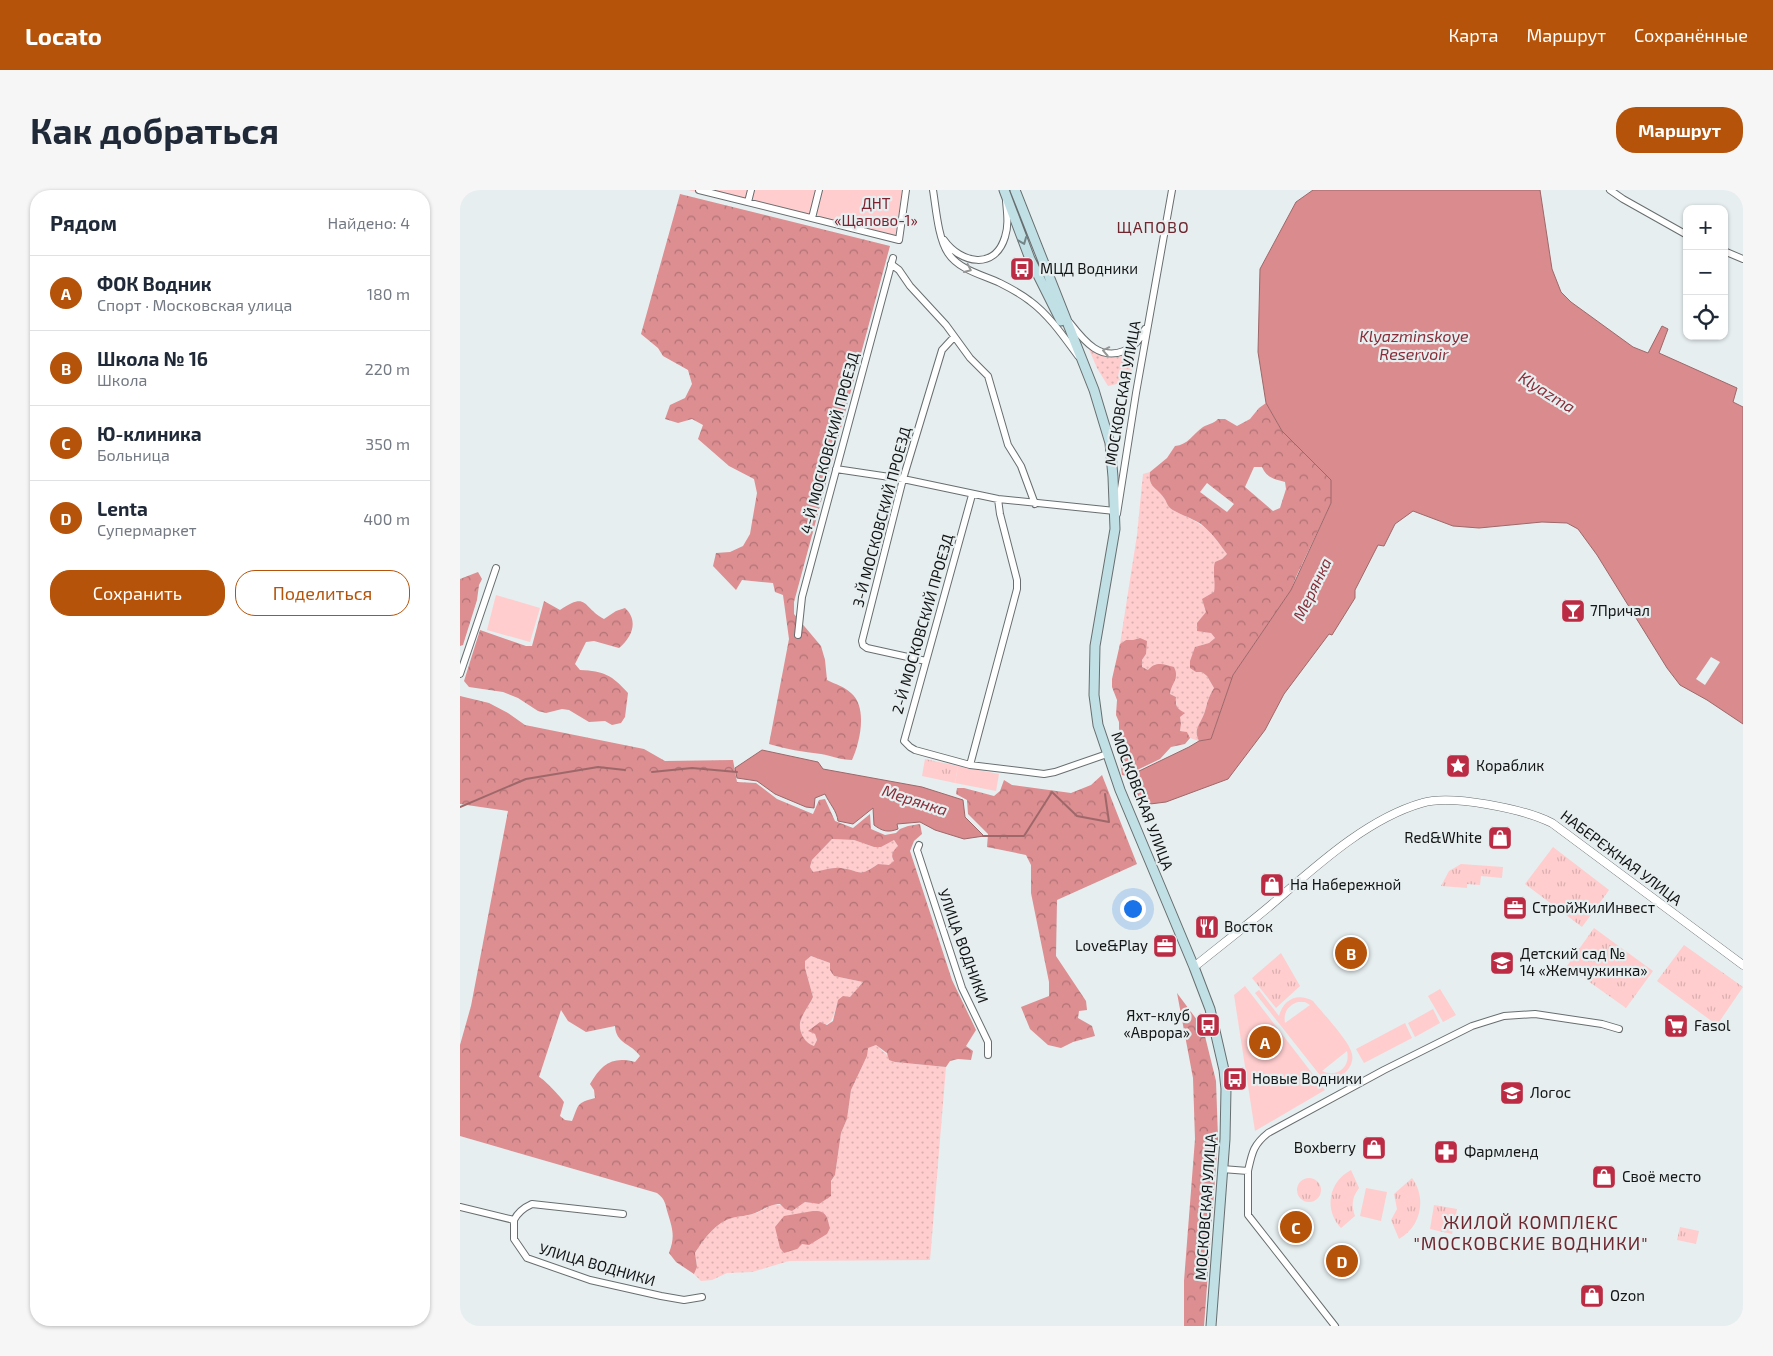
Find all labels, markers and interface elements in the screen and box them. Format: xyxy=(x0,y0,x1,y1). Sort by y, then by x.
text: Locato xyxy=(25,21,102,50)
text: Карта xyxy=(1448,24,1498,46)
text: Маршрут xyxy=(1526,24,1606,46)
text: Сохранённые xyxy=(1634,24,1748,46)
button: Маршрут xyxy=(1616,107,1743,153)
text: Как добраться xyxy=(30,109,279,151)
park label: ДНТ «Щапово-1» xyxy=(834,194,918,229)
map controls xyxy=(1683,205,1728,340)
button: + xyxy=(1683,205,1728,250)
text: Рядом xyxy=(50,210,117,235)
text: Найдено: 4 xyxy=(327,213,410,232)
district label: ЩАПОВО xyxy=(1116,217,1190,236)
one-way arrow xyxy=(1017,237,1027,245)
button: − xyxy=(1683,250,1728,295)
bus stop icon: МЦД Водники xyxy=(1009,256,1035,282)
place label: МЦД Водники xyxy=(1040,259,1138,277)
one-way arrow xyxy=(963,263,972,273)
text: ФОК Водник xyxy=(97,272,212,295)
text: A xyxy=(61,284,71,303)
text: 180 m xyxy=(367,284,410,303)
text: Спорт · Московская улица xyxy=(97,295,292,314)
button: locate xyxy=(1683,295,1728,340)
street label: МОСКОВСКАЯ УЛИЦА xyxy=(1100,318,1144,467)
water label: Klyazminskoye Reservoir xyxy=(1359,326,1469,363)
text: Школа № 16 xyxy=(97,347,208,370)
one-way arrow xyxy=(1101,347,1110,357)
street label: 4-Й МОСКОВСКИЙ ПРОЕЗД xyxy=(796,350,862,535)
text: B xyxy=(61,359,71,378)
text: 220 m xyxy=(365,359,410,378)
water label: Klyazma xyxy=(1515,367,1579,417)
text: Школа xyxy=(97,370,147,389)
text: Ю-клиника xyxy=(97,422,202,445)
street label: 3-Й МОСКОВСКИЙ ПРОЕЗД xyxy=(848,424,914,609)
text: C xyxy=(61,434,71,453)
text: 350 m xyxy=(365,434,410,453)
text: Больница xyxy=(97,445,170,464)
text: Lenta xyxy=(97,497,148,520)
text: D xyxy=(61,509,71,528)
text: 400 m xyxy=(363,509,410,528)
text: Супермаркет xyxy=(97,520,196,539)
street label: 2-Й МОСКОВСКИЙ ПРОЕЗД xyxy=(888,532,956,716)
water label: Мерянка xyxy=(1288,554,1335,623)
button: Сохранить xyxy=(50,570,225,616)
button: Поделиться xyxy=(235,570,410,616)
bar icon: 7Причал xyxy=(1560,598,1586,624)
place label: 7Причал xyxy=(1590,601,1650,619)
street label: МОСКОВСКАЯ УЛИЦА xyxy=(1108,729,1178,873)
place icon: Кораблик xyxy=(1445,753,1471,779)
place label: Кораблик xyxy=(1476,756,1544,774)
water label: Мерянка xyxy=(880,780,950,819)
street label: НАБЕРЕЖНАЯ УЛИЦА xyxy=(1557,806,1686,909)
shop icon: Red&White xyxy=(1487,825,1513,851)
place label: Red&White xyxy=(1404,828,1482,846)
shop icon: На Набережной xyxy=(1259,872,1285,898)
place label: На Набережной xyxy=(1290,875,1401,893)
street label: УЛИЦА ВОДНИКИ xyxy=(935,886,993,1005)
office icon: СтройЖилИнвест xyxy=(1502,895,1528,921)
your location xyxy=(1120,896,1146,922)
place label: СтройЖилИнвест xyxy=(1532,898,1655,916)
restaurant icon: Восток xyxy=(1194,914,1220,940)
place label: Восток xyxy=(1224,917,1273,935)
office icon: Love&Play xyxy=(1152,933,1178,959)
pin: B xyxy=(1335,934,1367,972)
place label: Love&Play xyxy=(1075,936,1148,954)
place label: Детский сад № 14 «Жемчужинка» xyxy=(1520,944,1648,980)
school or university icon: Детский сад № 14 «Жемчужинка» xyxy=(1489,950,1515,976)
place label: Яхт-клуб «Аврора» xyxy=(1123,1006,1190,1041)
bus stop icon: Яхт-клуб «Аврора» xyxy=(1195,1012,1221,1038)
supermarket icon: Fasol xyxy=(1663,1013,1689,1039)
place label: Fasol xyxy=(1694,1016,1731,1034)
pin: A xyxy=(1249,1023,1281,1061)
bus stop icon: Новые Водники xyxy=(1222,1066,1248,1092)
place label: Новые Водники xyxy=(1252,1069,1362,1087)
school or university icon: Логос xyxy=(1499,1080,1525,1106)
place label: Логос xyxy=(1530,1083,1571,1101)
street label: МОСКОВСКАЯ УЛИЦА xyxy=(1191,1132,1219,1281)
shop icon: Boxberry xyxy=(1361,1135,1387,1161)
place label: Boxberry xyxy=(1294,1138,1356,1156)
pharmacy icon: Фармленд xyxy=(1433,1139,1459,1165)
place label: Фармленд xyxy=(1464,1142,1539,1160)
shop icon: Своё место xyxy=(1591,1164,1617,1190)
place label: Своё место xyxy=(1622,1167,1701,1185)
pin: C xyxy=(1280,1208,1312,1246)
district label: ЖИЛОЙ КОМПЛЕКС "МОСКОВСКИЕ ВОДНИКИ" xyxy=(1413,1211,1649,1254)
street label: УЛИЦА ВОДНИКИ xyxy=(537,1239,657,1289)
pin: D xyxy=(1326,1242,1358,1280)
shop icon: Ozon xyxy=(1579,1283,1605,1309)
place label: Ozon xyxy=(1610,1286,1645,1304)

